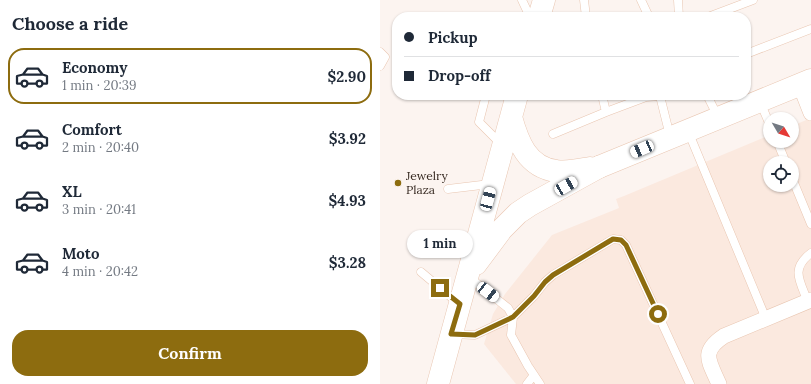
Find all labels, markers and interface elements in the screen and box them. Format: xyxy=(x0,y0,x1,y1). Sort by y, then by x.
text: Choose a ride xyxy=(12,12,128,35)
text: Pickup xyxy=(428,28,477,47)
icon: car xyxy=(14,58,50,94)
text: Economy xyxy=(62,58,127,77)
text: Drop-off xyxy=(428,66,490,85)
text: $2.90 xyxy=(328,67,366,86)
text: 1 min · 20:39 xyxy=(62,77,136,94)
north arrow xyxy=(763,112,799,148)
map controls xyxy=(763,112,799,192)
icon: car xyxy=(14,120,50,156)
text: Comfort xyxy=(62,120,122,139)
text: $3.92 xyxy=(329,129,366,148)
text: 2 min · 20:40 xyxy=(62,139,139,156)
car xyxy=(629,139,655,159)
button: locate xyxy=(763,156,799,192)
place label: Jewelry Plaza xyxy=(405,168,448,197)
car xyxy=(553,175,579,197)
marker: Jewelry Plaza xyxy=(393,178,403,188)
icon: car xyxy=(14,182,50,218)
text: XL xyxy=(62,182,82,201)
car xyxy=(479,186,497,212)
text: $4.93 xyxy=(328,191,366,210)
text: 3 min · 20:41 xyxy=(62,201,136,218)
callout: 1 min xyxy=(407,230,473,258)
text: 1 min xyxy=(423,235,457,252)
icon: car xyxy=(14,244,50,280)
text: Moto xyxy=(62,244,99,263)
text: $3.28 xyxy=(329,253,366,272)
text: 4 min · 20:42 xyxy=(62,263,138,280)
route end xyxy=(431,279,449,297)
car xyxy=(475,280,501,304)
route start xyxy=(649,305,667,323)
button: Confirm xyxy=(12,330,368,376)

